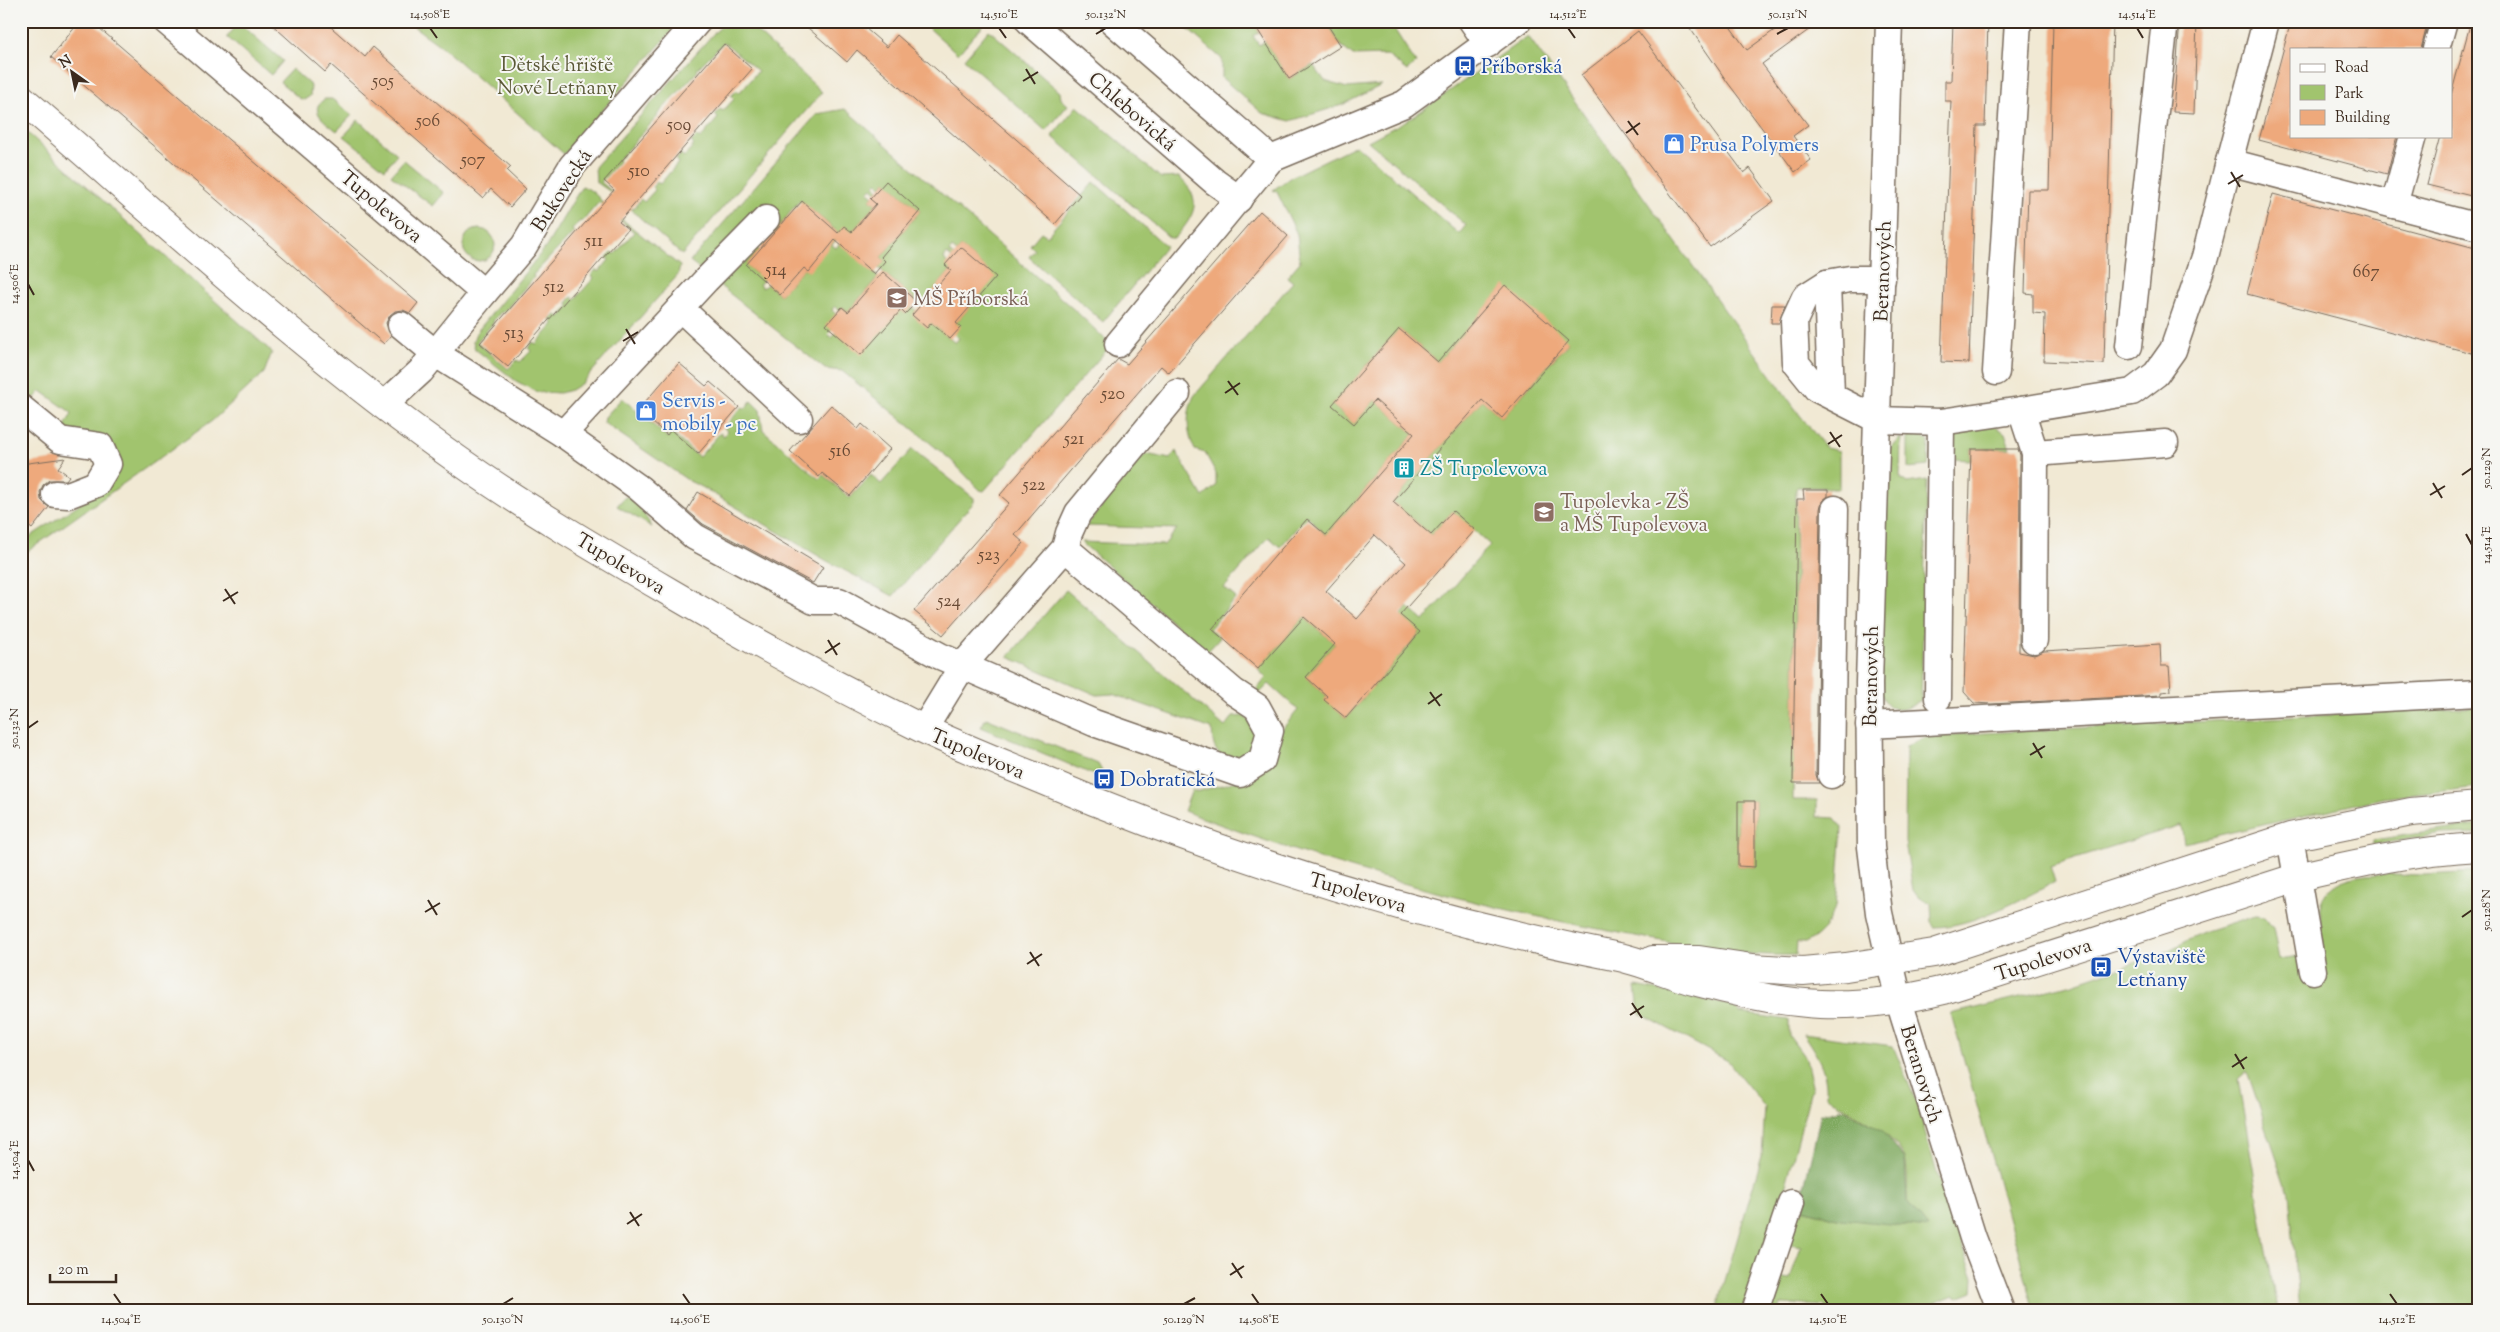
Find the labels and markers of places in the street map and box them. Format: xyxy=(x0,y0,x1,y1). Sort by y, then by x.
bus stop icon: Příborská xyxy=(1453,54,1477,78)
place label: Příborská xyxy=(1481,54,1562,83)
shop icon: Prusa Polymers xyxy=(1662,132,1686,156)
place label: Prusa Polymers xyxy=(1690,132,1819,161)
place label: MŠ Příborská xyxy=(913,285,1029,315)
school or university icon: MŠ Příborská xyxy=(885,286,909,310)
place label: Servis - mobily - pc xyxy=(662,388,757,440)
shop icon: Servis - mobily - pc xyxy=(634,399,658,423)
place label: ZŠ Tupolevova xyxy=(1420,455,1548,485)
building icon: ZŠ Tupolevova xyxy=(1392,456,1416,480)
place label: Tupolevka - ZŠ a MŠ Tupolevova xyxy=(1560,488,1708,541)
school or university icon: Tupolevka - ZŠ a MŠ Tupolevova xyxy=(1532,500,1556,524)
bus stop icon: Dobratická xyxy=(1092,767,1116,791)
place label: Dobratická xyxy=(1120,767,1216,796)
place label: Výstaviště Letňany xyxy=(2117,944,2206,996)
bus stop icon: Výstaviště Letňany xyxy=(2089,955,2113,979)

